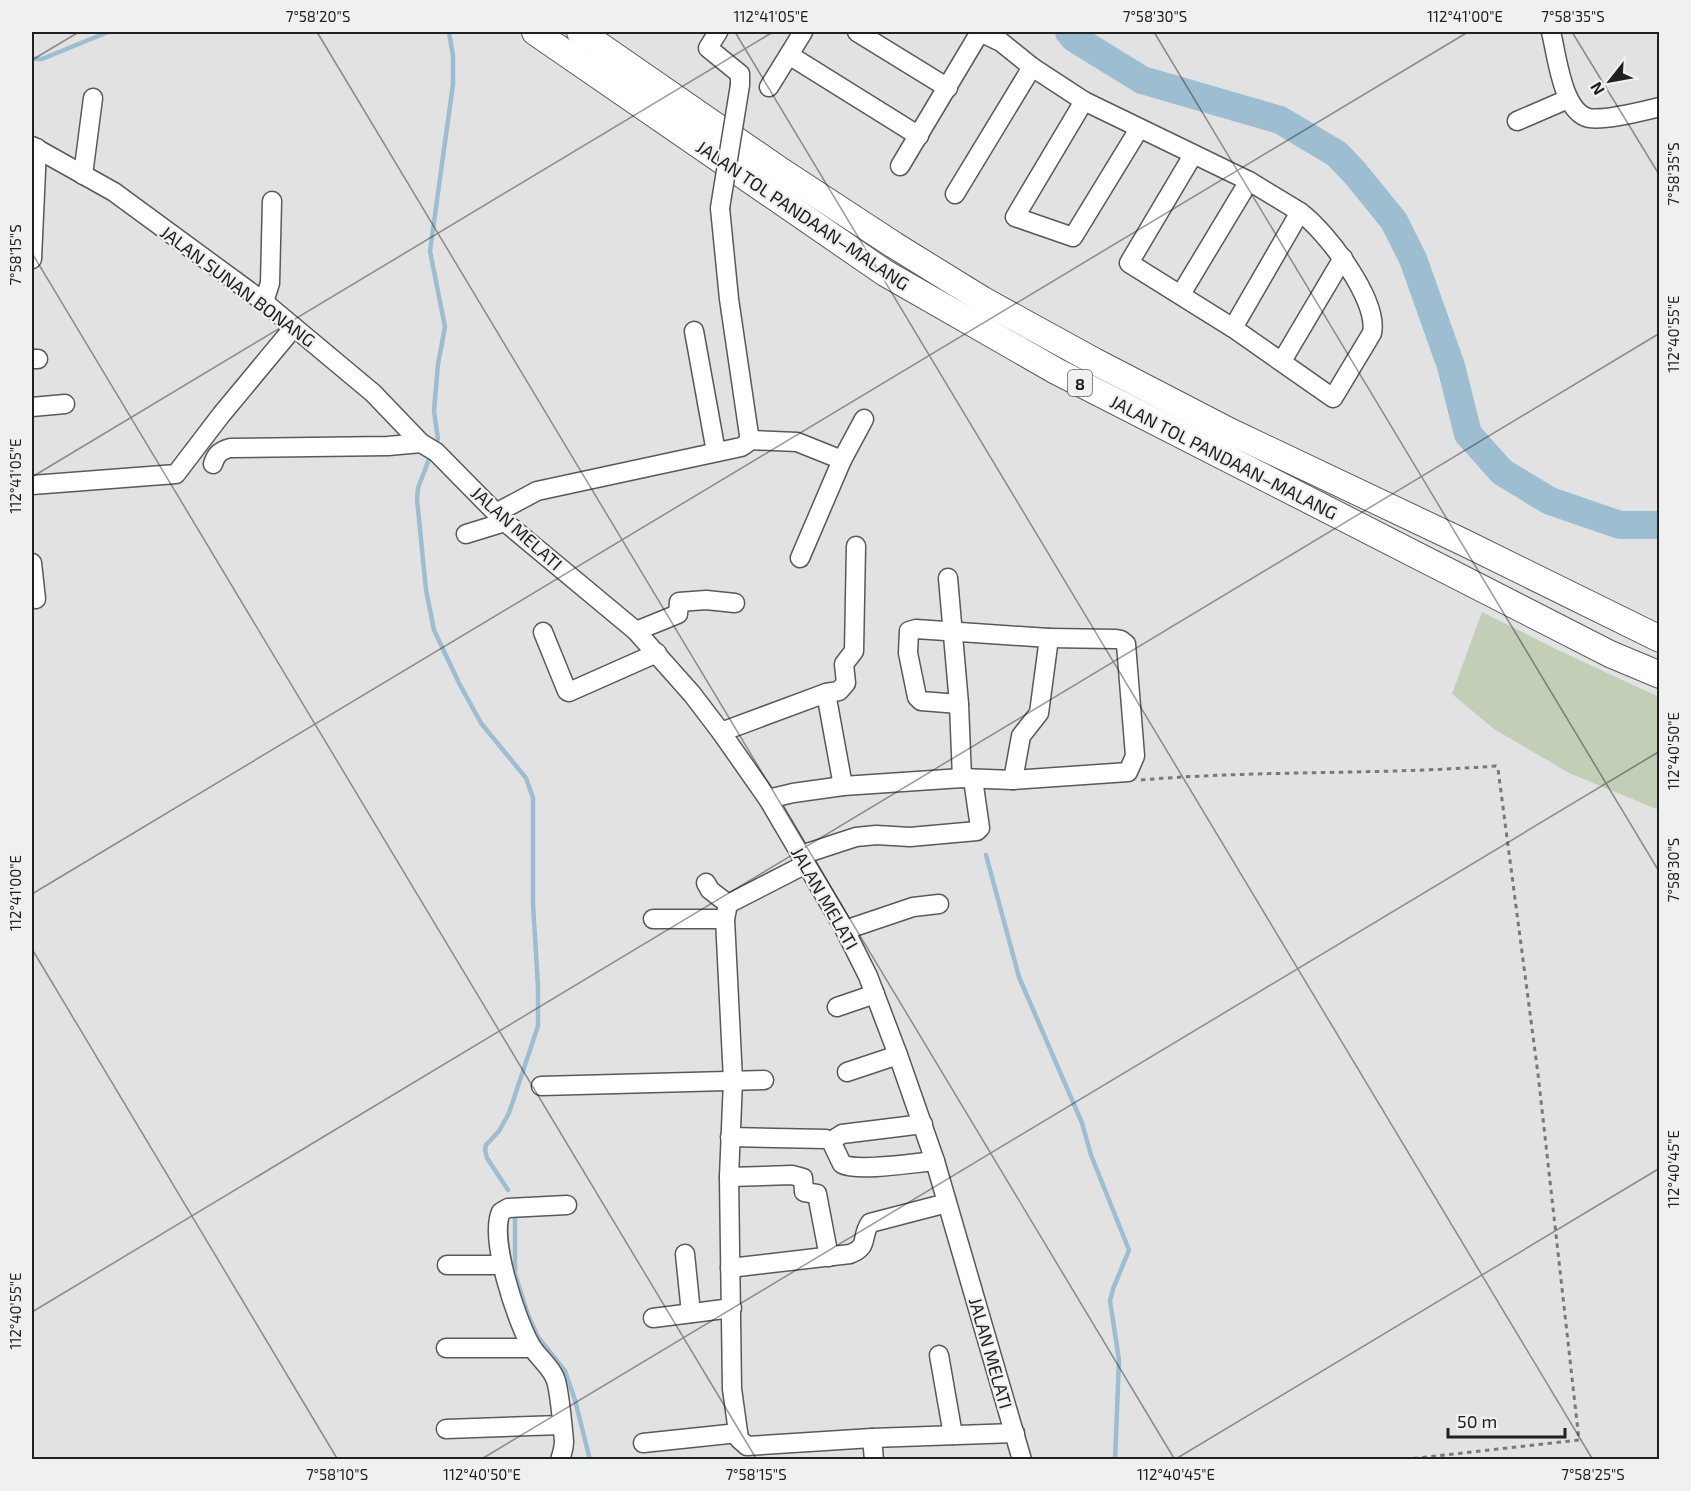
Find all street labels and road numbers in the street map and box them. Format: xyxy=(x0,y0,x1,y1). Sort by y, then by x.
street label: JALAN TOL PANDAAN–MALANG xyxy=(692,135,914,295)
street label: JALAN SUNAN BONANG xyxy=(156,221,320,351)
road number: 8 xyxy=(1068,370,1092,396)
street label: JALAN TOL PANDAAN–MALANG xyxy=(1107,390,1341,524)
street label: JALAN MELATI xyxy=(467,481,567,575)
street label: JALAN MELATI xyxy=(787,843,863,953)
street label: JALAN MELATI xyxy=(965,1295,1017,1411)

